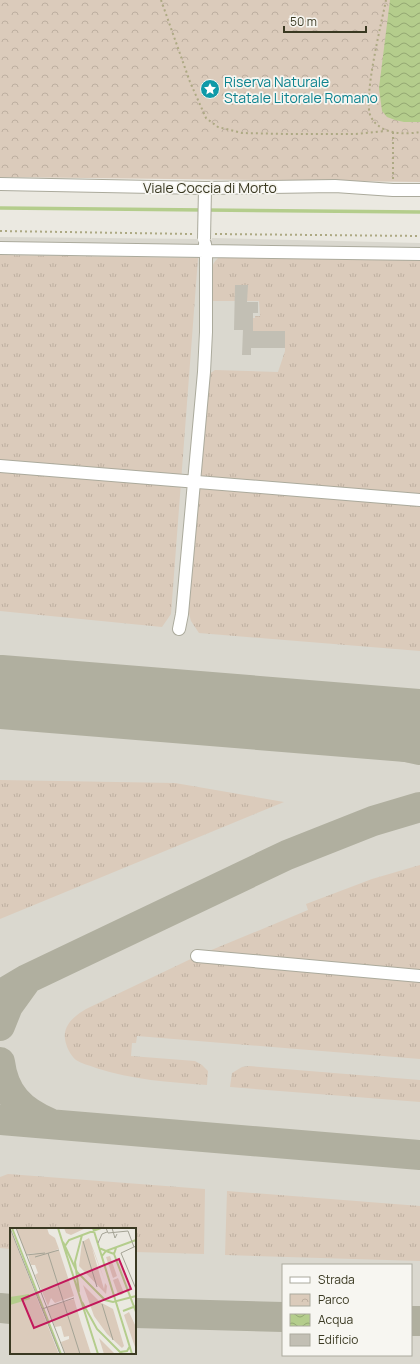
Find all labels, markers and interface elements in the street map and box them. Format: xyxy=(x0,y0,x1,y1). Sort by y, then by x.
scale bar xyxy=(284,8,366,34)
text: 50 m xyxy=(290,13,317,30)
place label: Riserva Naturale Statale Litorale Romano xyxy=(224,72,378,107)
place icon: Riserva Naturale Statale Litorale Romano xyxy=(199,78,221,100)
street label: Viale Coccia di Morto xyxy=(143,178,277,197)
inset map xyxy=(10,1228,136,1354)
legend xyxy=(282,1264,412,1356)
text: Strada xyxy=(318,1271,355,1288)
text: Parco xyxy=(318,1291,349,1308)
text: Acqua xyxy=(318,1311,353,1328)
text: Edificio xyxy=(318,1331,358,1348)

